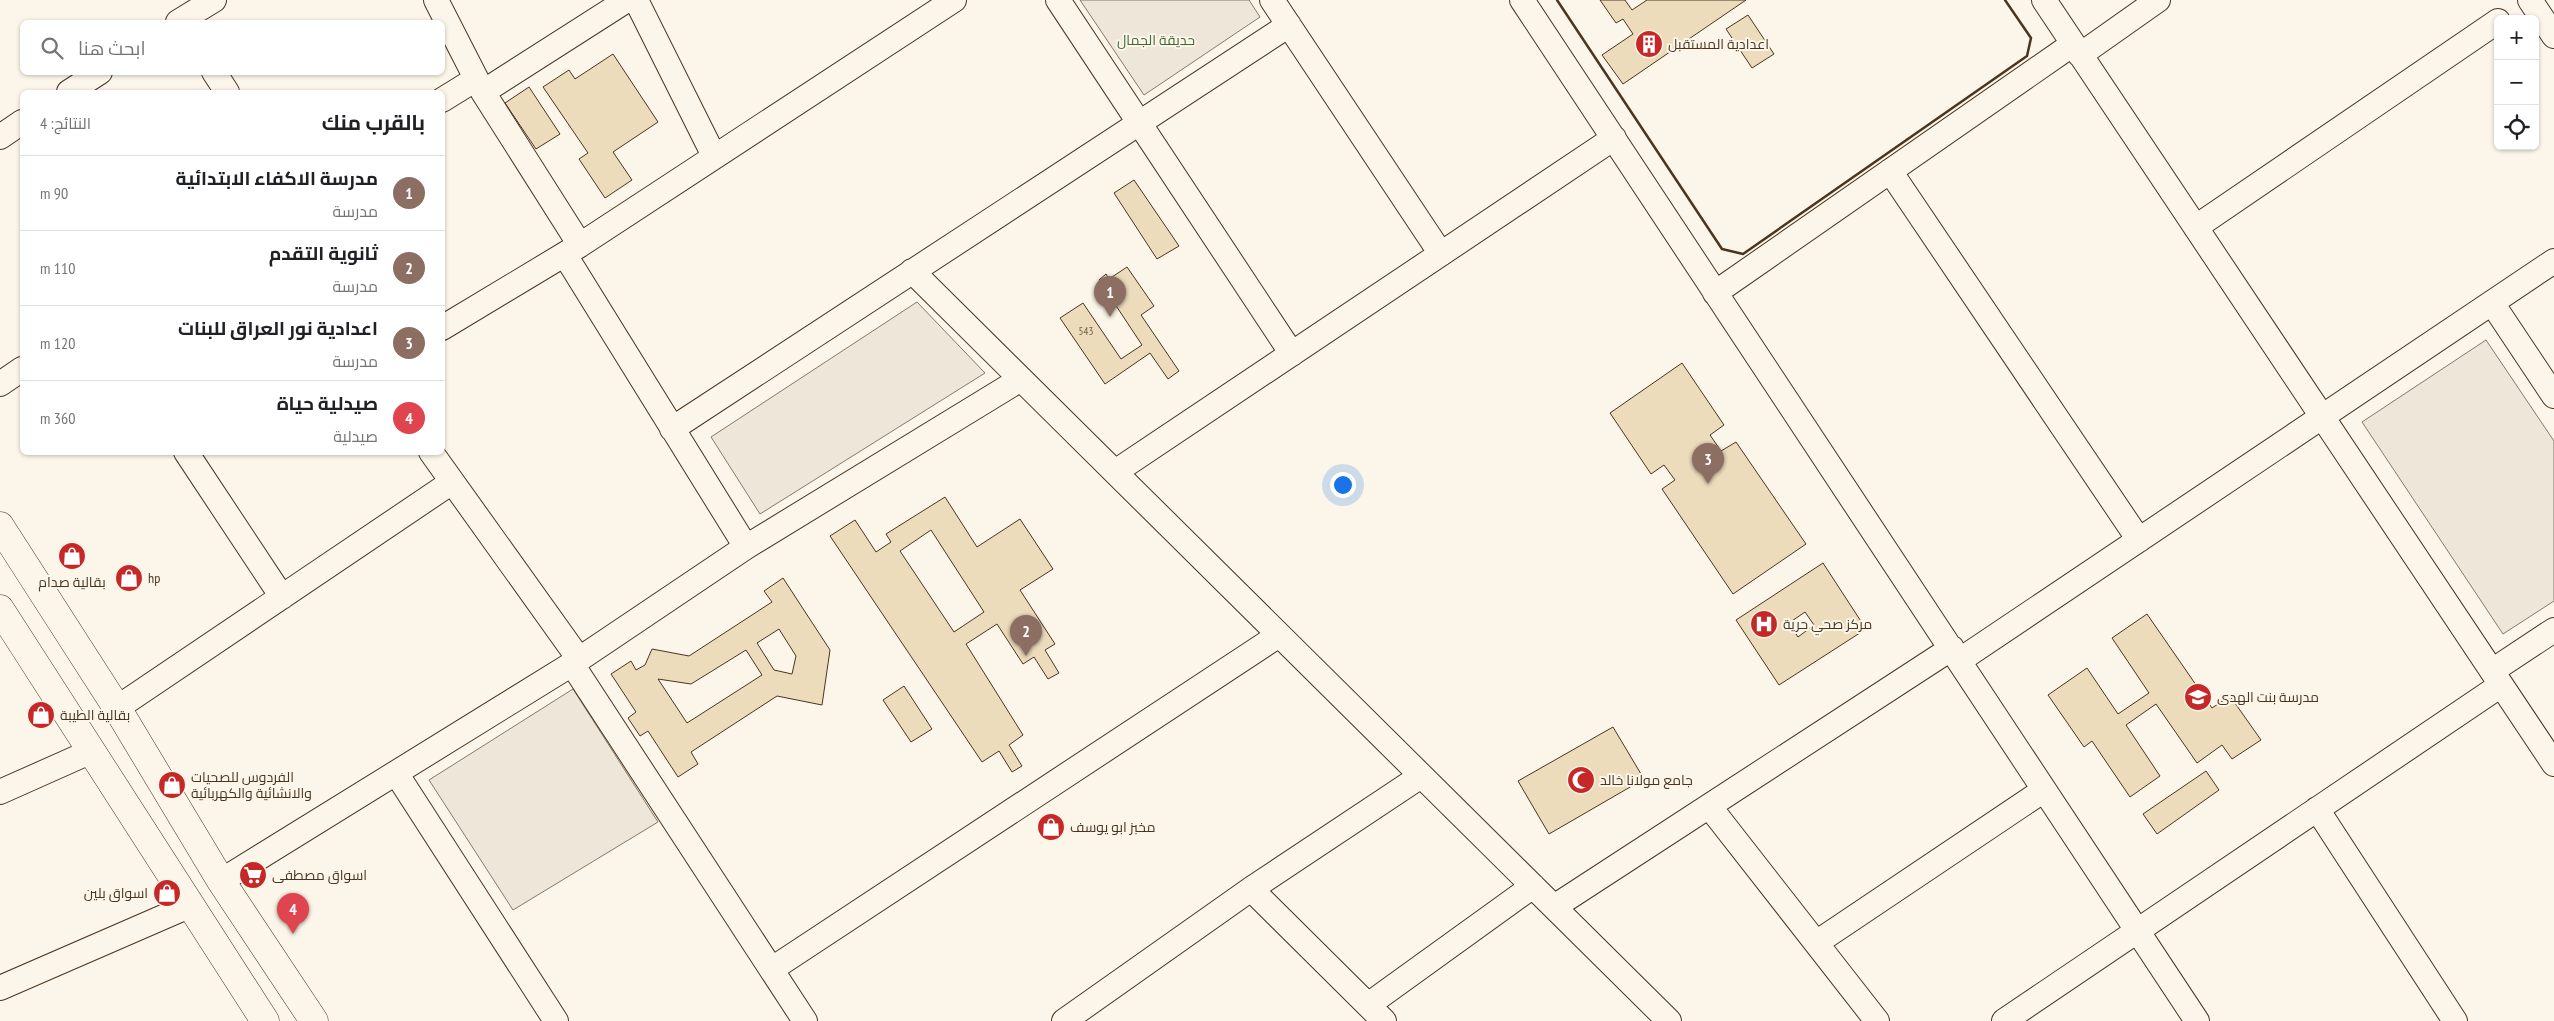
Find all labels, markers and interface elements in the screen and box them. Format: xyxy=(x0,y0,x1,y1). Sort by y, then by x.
map controls xyxy=(2494,15,2539,150)
button: + xyxy=(2494,15,2539,60)
search box xyxy=(20,20,445,75)
building icon: اعدادية المستقبل xyxy=(1634,29,1664,59)
park label: حديقة الجمال xyxy=(1117,31,1195,49)
icon: search xyxy=(38,34,66,62)
place label: اعدادية المستقبل xyxy=(1668,35,1769,53)
text: ابحث هنا xyxy=(78,36,146,60)
button: − xyxy=(2494,60,2539,105)
button: locate xyxy=(2494,105,2539,150)
text: بالقرب منك xyxy=(322,109,425,136)
text: النتائج: 4 xyxy=(40,113,91,133)
text: مدرسة الاكفاء الابتدائية xyxy=(175,166,378,190)
text: 90 m xyxy=(40,183,68,203)
text: 1 xyxy=(405,183,413,203)
text: مدرسة xyxy=(332,201,378,221)
text: ثانوية التقدم xyxy=(269,241,378,265)
text: 110 m xyxy=(40,258,75,278)
text: 2 xyxy=(405,258,413,278)
text: مدرسة xyxy=(332,276,378,296)
pin: 1 xyxy=(1094,276,1126,317)
text: اعدادية نور العراق للبنات xyxy=(178,316,378,340)
house number: 543 xyxy=(1079,324,1093,338)
text: 120 m xyxy=(40,333,75,353)
text: 3 xyxy=(405,333,413,353)
text: مدرسة xyxy=(332,351,378,371)
text: صيدلية حياة xyxy=(277,391,378,415)
text: 360 m xyxy=(40,408,75,428)
text: 4 xyxy=(405,408,413,428)
text: صيدلية xyxy=(333,426,378,446)
pin: 3 xyxy=(1692,443,1724,484)
your location xyxy=(1330,472,1356,498)
shop icon: بقالية صدام xyxy=(57,541,87,571)
shop icon: hp xyxy=(114,563,144,593)
place label: hp xyxy=(148,569,160,587)
place label: بقالية صدام xyxy=(38,573,106,592)
hospital icon: مركز صحي حرية xyxy=(1749,609,1779,639)
pin: 2 xyxy=(1010,615,1042,656)
place label: مركز صحي حرية xyxy=(1783,615,1872,636)
school or university icon: مدرسة بنت الهدی xyxy=(2183,682,2213,712)
place label: مدرسة بنت الهدی xyxy=(2217,688,2319,706)
shop icon: بقالية الطيبة xyxy=(26,700,56,730)
place label: بقالية الطيبة xyxy=(60,706,130,724)
mosque icon: جامع مولانا خالد xyxy=(1566,765,1596,795)
place label: الفردوس للصحيات والانشائية والكهربائية xyxy=(191,768,312,802)
shop icon: الفردوس للصحيات والانشائية والكهربائية xyxy=(157,770,187,800)
place label: جامع مولانا خالد xyxy=(1600,771,1693,789)
shop icon: مخبز ابو يوسف xyxy=(1036,812,1066,842)
place label: مخبز ابو يوسف xyxy=(1070,818,1155,836)
supermarket icon: اسواق مصطفى xyxy=(238,860,268,890)
place label: اسواق مصطفى xyxy=(272,866,367,884)
shop icon: اسواق بلين xyxy=(152,878,182,908)
place label: اسواق بلين xyxy=(84,884,148,902)
pin: 4 xyxy=(277,893,309,934)

